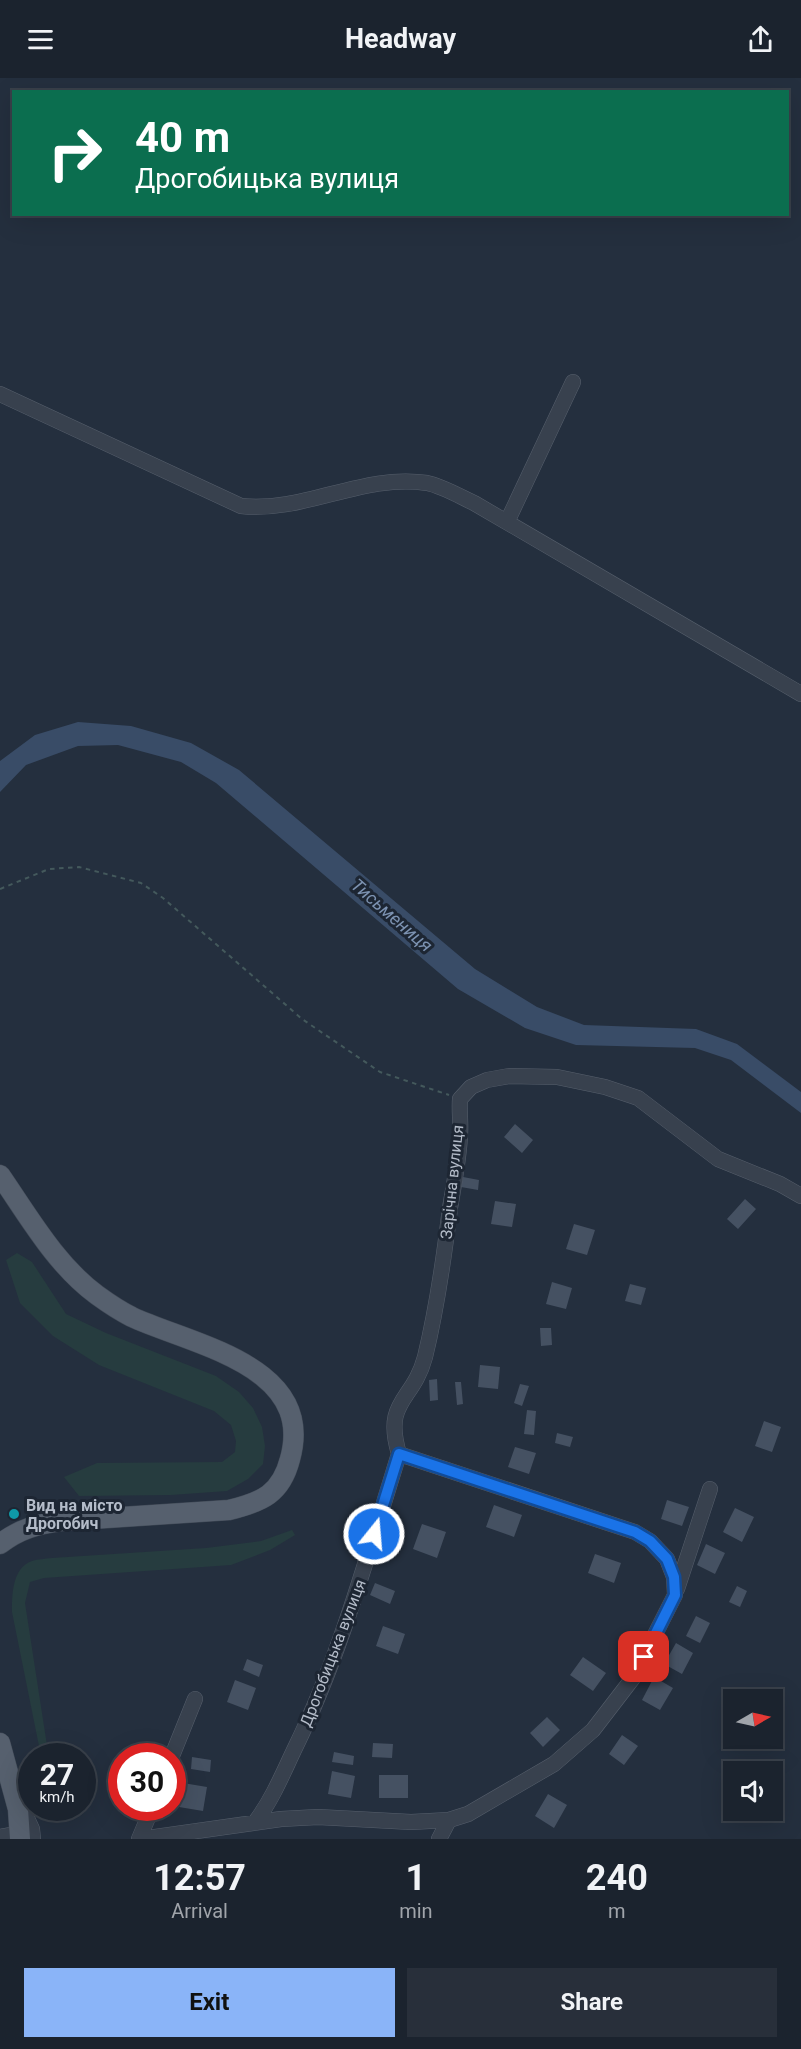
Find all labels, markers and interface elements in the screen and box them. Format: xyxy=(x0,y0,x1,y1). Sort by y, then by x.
icon: menu xyxy=(24,23,57,56)
text: Headway xyxy=(345,23,456,55)
icon: share xyxy=(744,23,777,56)
text: 40 m xyxy=(135,113,230,162)
icon: right xyxy=(36,114,114,192)
text: Дрогобицька вулиця xyxy=(135,163,399,195)
water label: Тисьмениця xyxy=(347,874,437,956)
street label: Зарічна вулиця xyxy=(437,1124,467,1240)
place label: Вид на місто Дрогобич xyxy=(26,1496,123,1533)
position arrow xyxy=(342,1502,406,1566)
marker: Вид на місто Дрогобич xyxy=(7,1507,21,1521)
street label: Дрогобицька вулиця xyxy=(296,1577,370,1729)
pin xyxy=(618,1631,669,1682)
icon: arrive xyxy=(627,1640,660,1673)
north arrow xyxy=(723,1689,783,1749)
map controls xyxy=(723,1689,783,1821)
speed limit sign: 30 xyxy=(108,1743,186,1821)
text: 27 xyxy=(40,1757,74,1792)
button: sound xyxy=(723,1761,783,1821)
text: km/h xyxy=(39,1788,75,1806)
text: 12:57 xyxy=(153,1857,246,1899)
text: 1 xyxy=(406,1857,426,1899)
text: 240 xyxy=(586,1857,648,1899)
text: Arrival xyxy=(171,1899,228,1923)
text: min xyxy=(399,1899,433,1923)
text: m xyxy=(608,1899,626,1923)
button: Exit xyxy=(24,1968,395,2037)
button: Share xyxy=(407,1968,777,2037)

